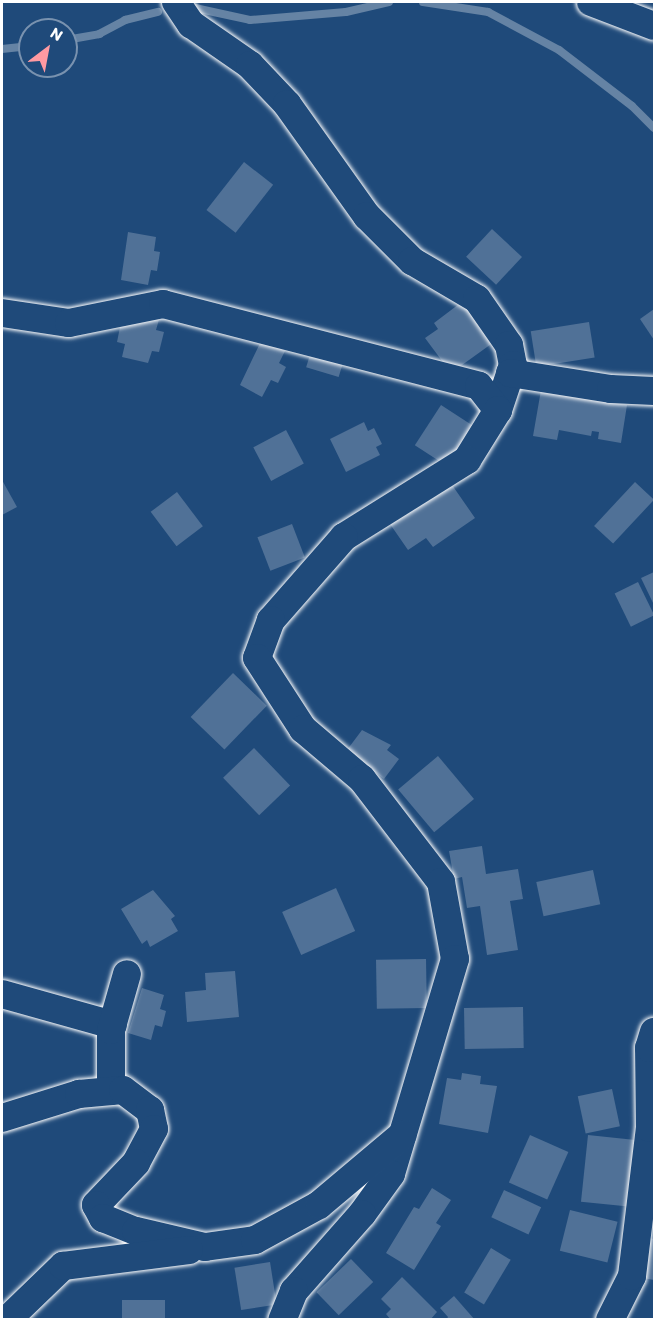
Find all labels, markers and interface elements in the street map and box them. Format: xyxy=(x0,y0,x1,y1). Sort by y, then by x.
north arrow xyxy=(18,18,78,78)
text: N xyxy=(47,23,66,45)

